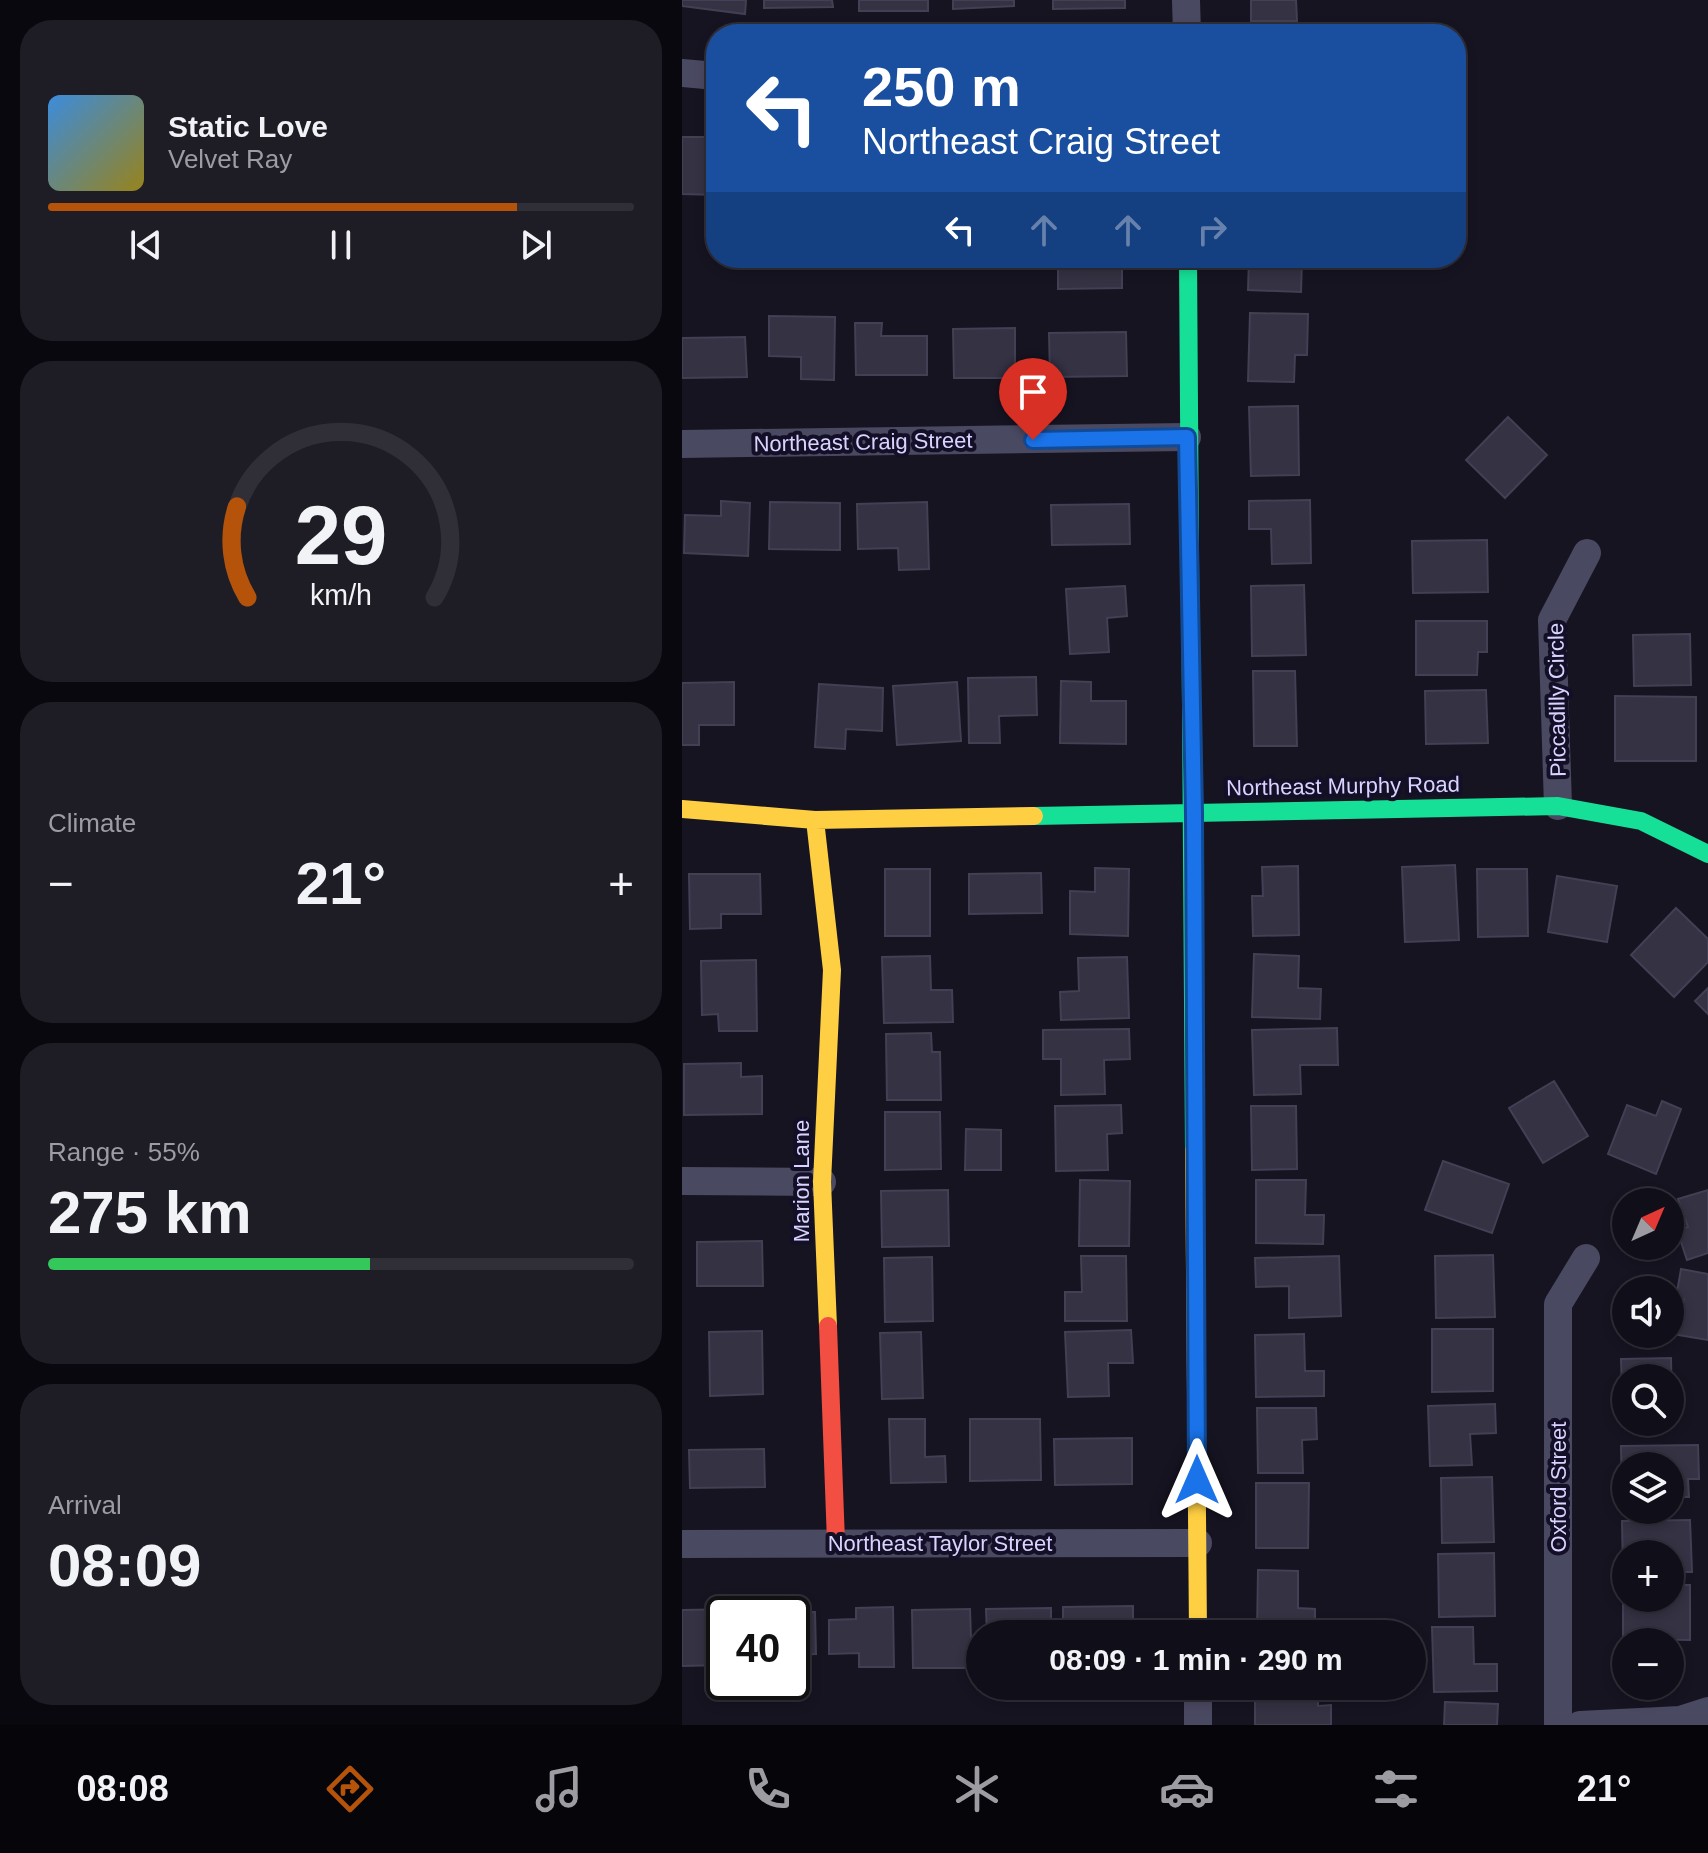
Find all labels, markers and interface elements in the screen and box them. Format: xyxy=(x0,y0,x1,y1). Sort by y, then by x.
text: 250 m xyxy=(862,55,1021,118)
icon: left xyxy=(730,56,834,160)
text: Static Love xyxy=(168,110,328,143)
text: Northeast Craig Street xyxy=(862,121,1220,162)
text: Velvet Ray xyxy=(168,144,292,174)
icon: left xyxy=(938,208,982,252)
icon: ahead xyxy=(1022,208,1066,252)
icon: ahead xyxy=(1106,208,1150,252)
icon: right xyxy=(1190,208,1234,252)
icon: previous xyxy=(124,223,168,267)
icon: pause xyxy=(319,223,363,267)
icon: next xyxy=(514,223,558,267)
pin xyxy=(999,358,1067,440)
icon: arrive xyxy=(1011,370,1055,414)
street label: Northeast Craig Street xyxy=(753,428,973,456)
text: 29 xyxy=(295,488,387,581)
text: km/h xyxy=(310,579,372,611)
street label: Piccadilly Circle xyxy=(1543,623,1571,777)
street label: Northeast Murphy Road xyxy=(1226,771,1460,801)
text: Climate xyxy=(48,808,136,838)
text: 21° xyxy=(296,850,386,917)
text: − xyxy=(48,859,74,908)
text: + xyxy=(608,859,634,908)
street label: Marion Lane xyxy=(789,1120,814,1242)
text: Range · 55% xyxy=(48,1137,200,1167)
text: 275 km xyxy=(48,1179,252,1246)
north arrow xyxy=(1612,1188,1684,1260)
map controls xyxy=(1612,1188,1684,1700)
button: sound xyxy=(1612,1276,1684,1348)
button: search xyxy=(1612,1364,1684,1436)
street label: Oxford Street xyxy=(1546,1422,1571,1552)
position arrow xyxy=(1155,1438,1239,1522)
button: layers xyxy=(1612,1452,1684,1524)
text: Arrival xyxy=(48,1490,122,1520)
street label: Northeast Taylor Street xyxy=(828,1531,1052,1556)
text: 08:09 xyxy=(48,1532,201,1599)
button: + xyxy=(1612,1540,1684,1612)
speed limit sign: 40 xyxy=(706,1596,810,1700)
button: − xyxy=(1612,1628,1684,1700)
text: 08:09 · 1 min · 290 m xyxy=(1049,1643,1343,1676)
icon: directions xyxy=(322,1761,378,1817)
icon: music xyxy=(531,1761,587,1817)
icon: phone xyxy=(740,1761,796,1817)
icon: climate xyxy=(949,1761,1005,1817)
icon: car xyxy=(1159,1761,1215,1817)
icon: filters xyxy=(1368,1761,1424,1817)
text: 08:08 xyxy=(77,1768,169,1809)
text: 21° xyxy=(1577,1768,1631,1809)

